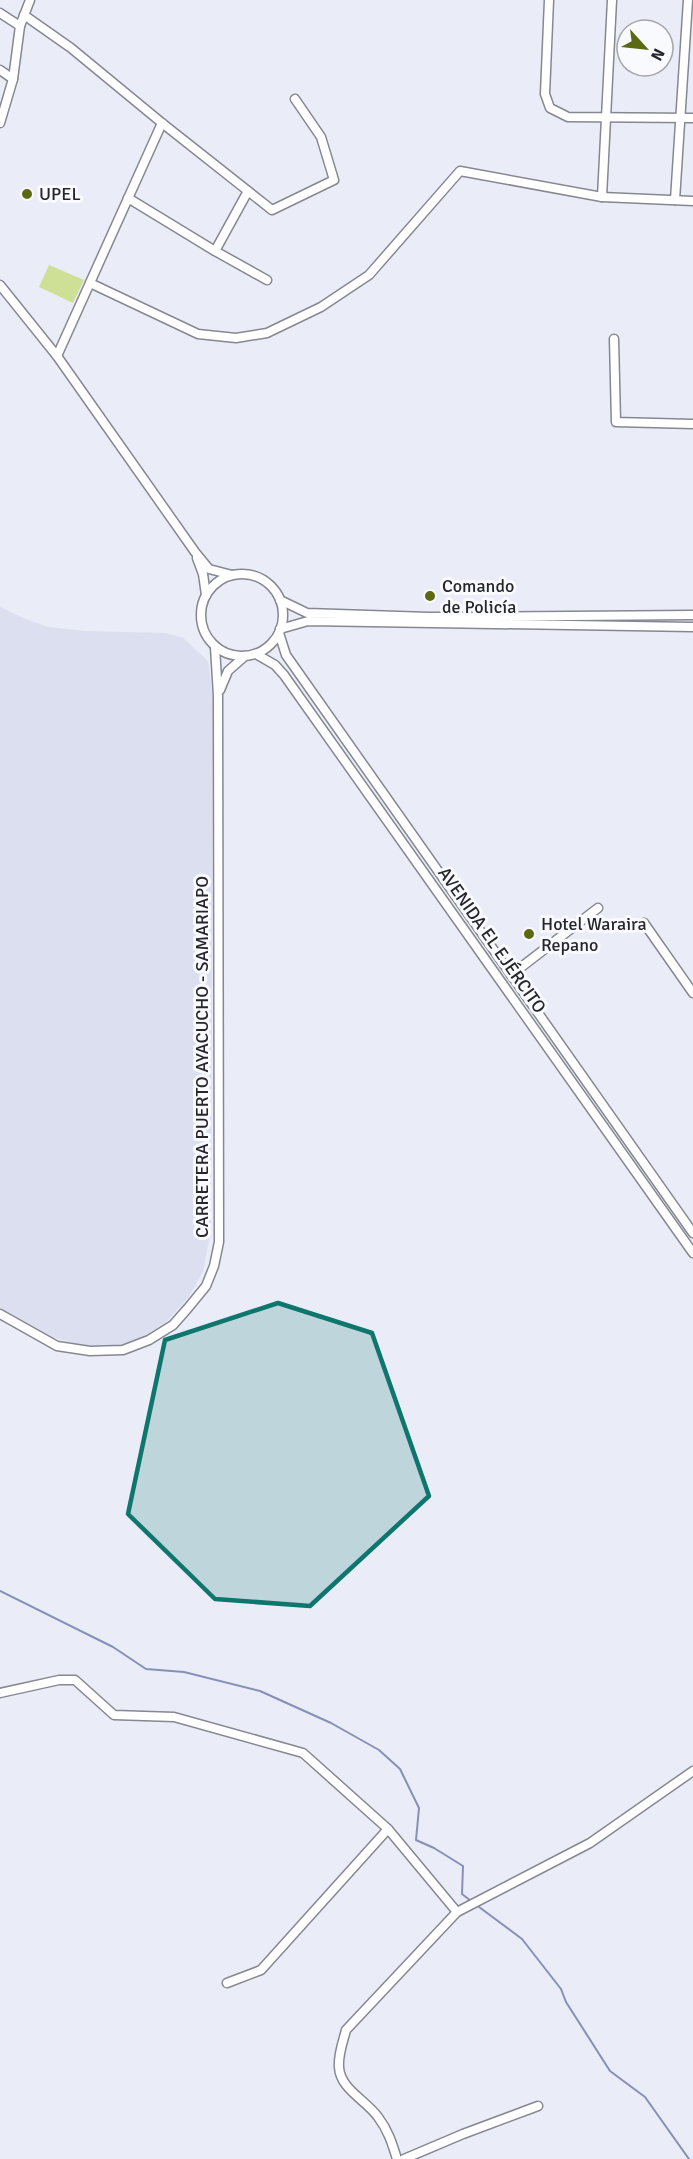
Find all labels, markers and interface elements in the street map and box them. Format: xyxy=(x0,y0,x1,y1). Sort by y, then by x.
north arrow xyxy=(615,18,675,78)
text: N xyxy=(646,45,669,64)
place label: UPEL xyxy=(39,183,81,205)
marker: UPEL xyxy=(20,187,34,201)
place label: Comando de Policía xyxy=(442,575,516,618)
marker: Comando de Policía xyxy=(423,589,437,603)
street label: AVENIDA EL EJÉRCITO xyxy=(433,863,551,1017)
street label: CARRETERA PUERTO AYACUCHO - SAMARIAPO xyxy=(191,876,213,1238)
place label: Hotel Waraira Repano xyxy=(541,913,647,956)
marker: Hotel Waraira Repano xyxy=(522,927,536,941)

